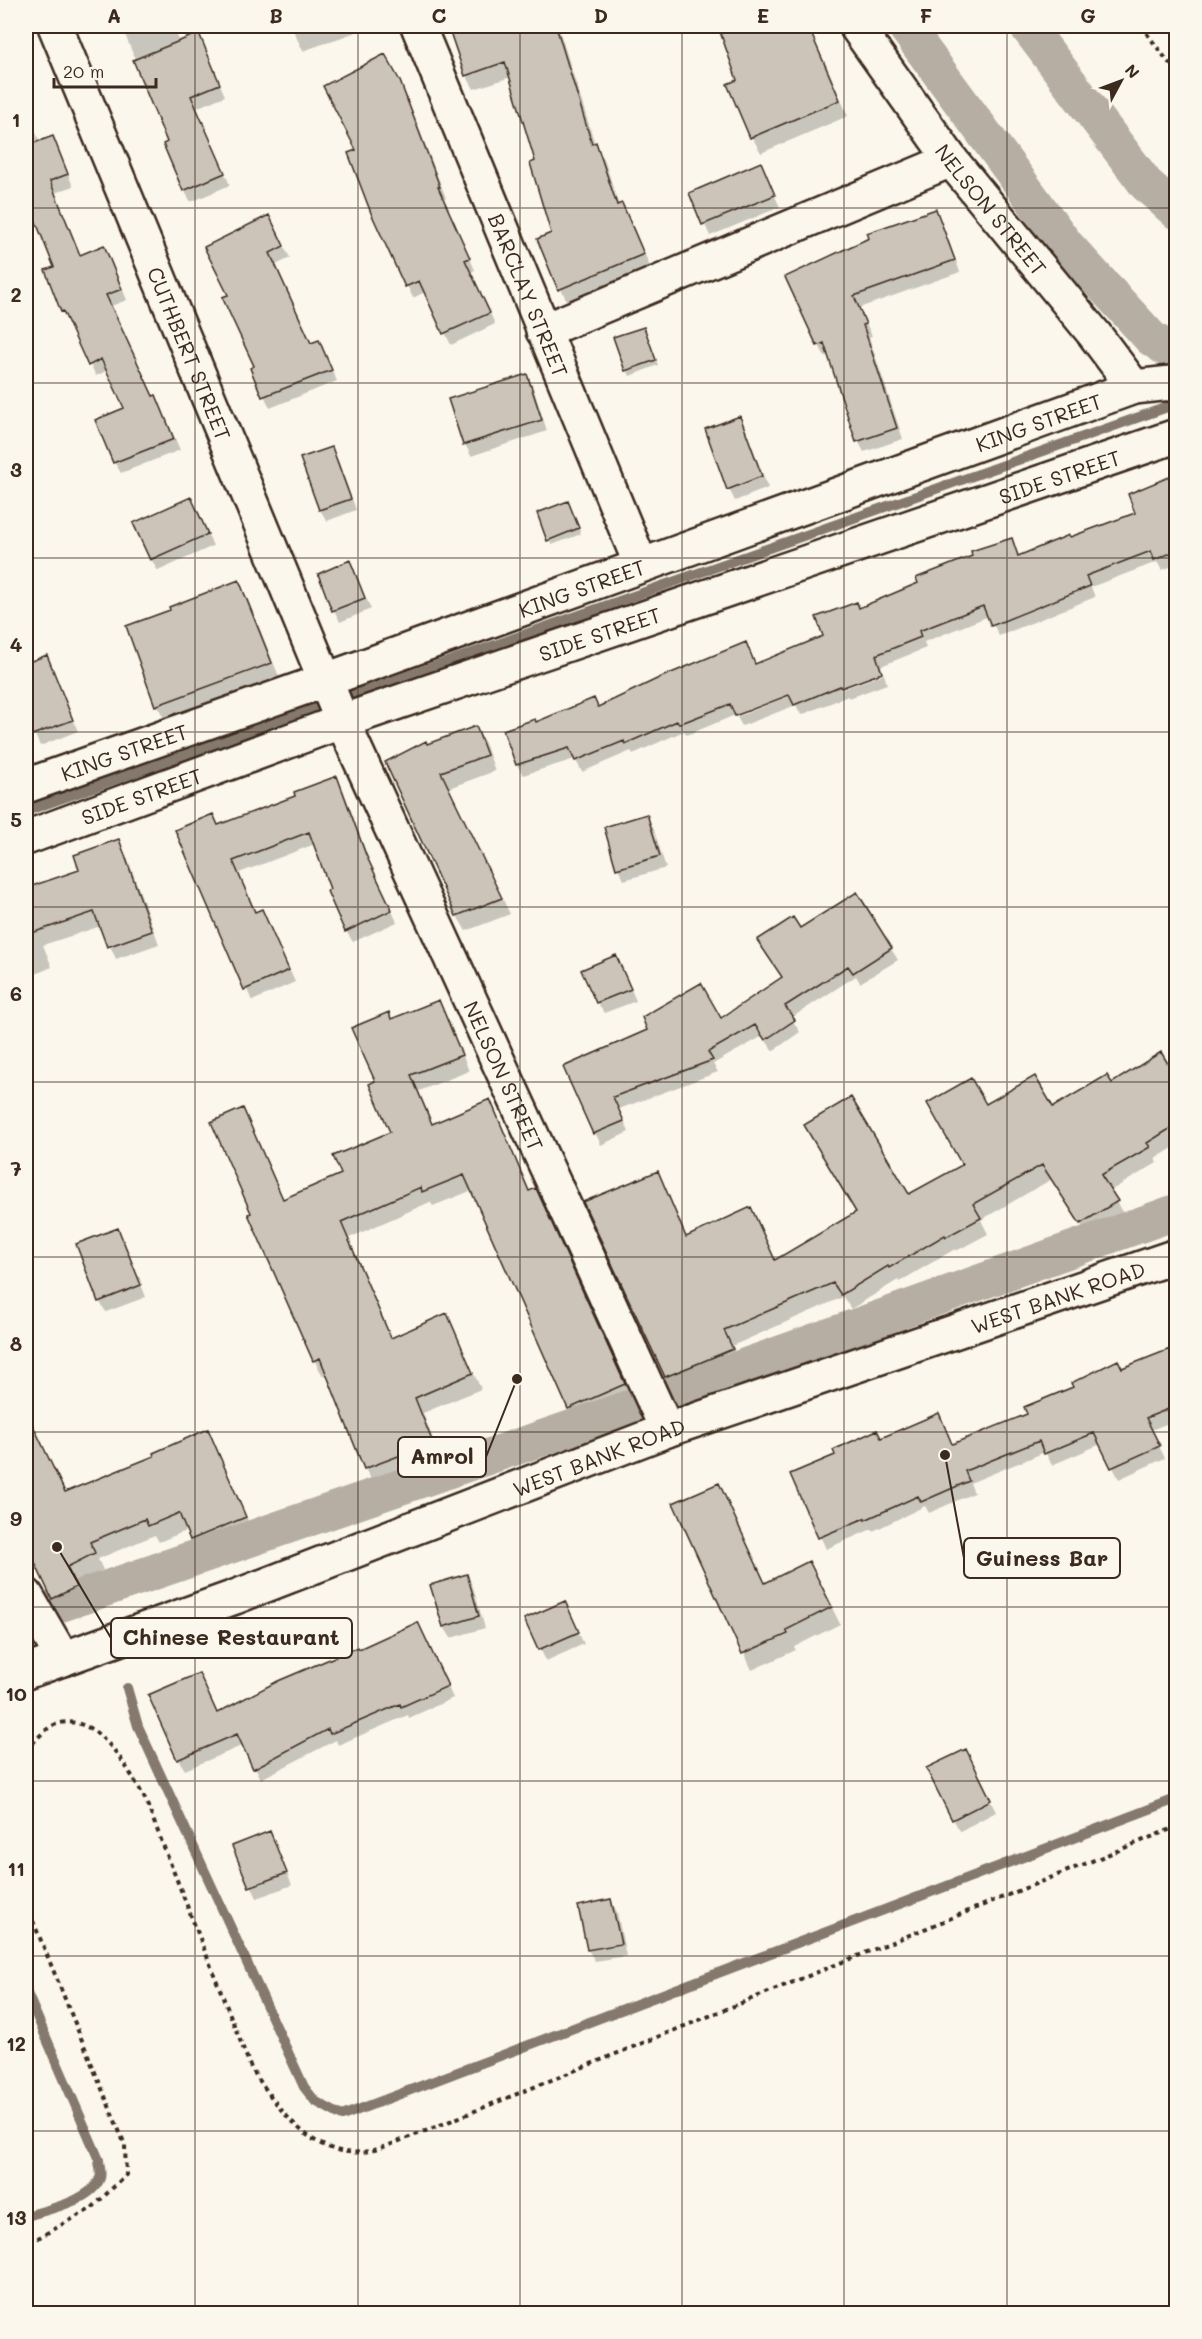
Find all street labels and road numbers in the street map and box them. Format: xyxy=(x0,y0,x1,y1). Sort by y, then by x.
street label: NELSON STREET xyxy=(930,138,1053,280)
street label: BARCLAY STREET xyxy=(483,209,575,381)
street label: CUTHBERT STREET xyxy=(142,262,238,444)
street label: KING STREET xyxy=(972,386,1105,457)
street label: SIDE STREET xyxy=(995,443,1124,509)
street label: KING STREET xyxy=(515,552,648,623)
street label: SIDE STREET xyxy=(535,600,664,667)
street label: KING STREET xyxy=(57,717,191,786)
street label: SIDE STREET xyxy=(77,761,206,830)
street label: NELSON STREET xyxy=(459,996,551,1155)
street label: WEST BANK ROAD xyxy=(967,1254,1148,1339)
street label: WEST BANK ROAD xyxy=(509,1411,688,1502)

